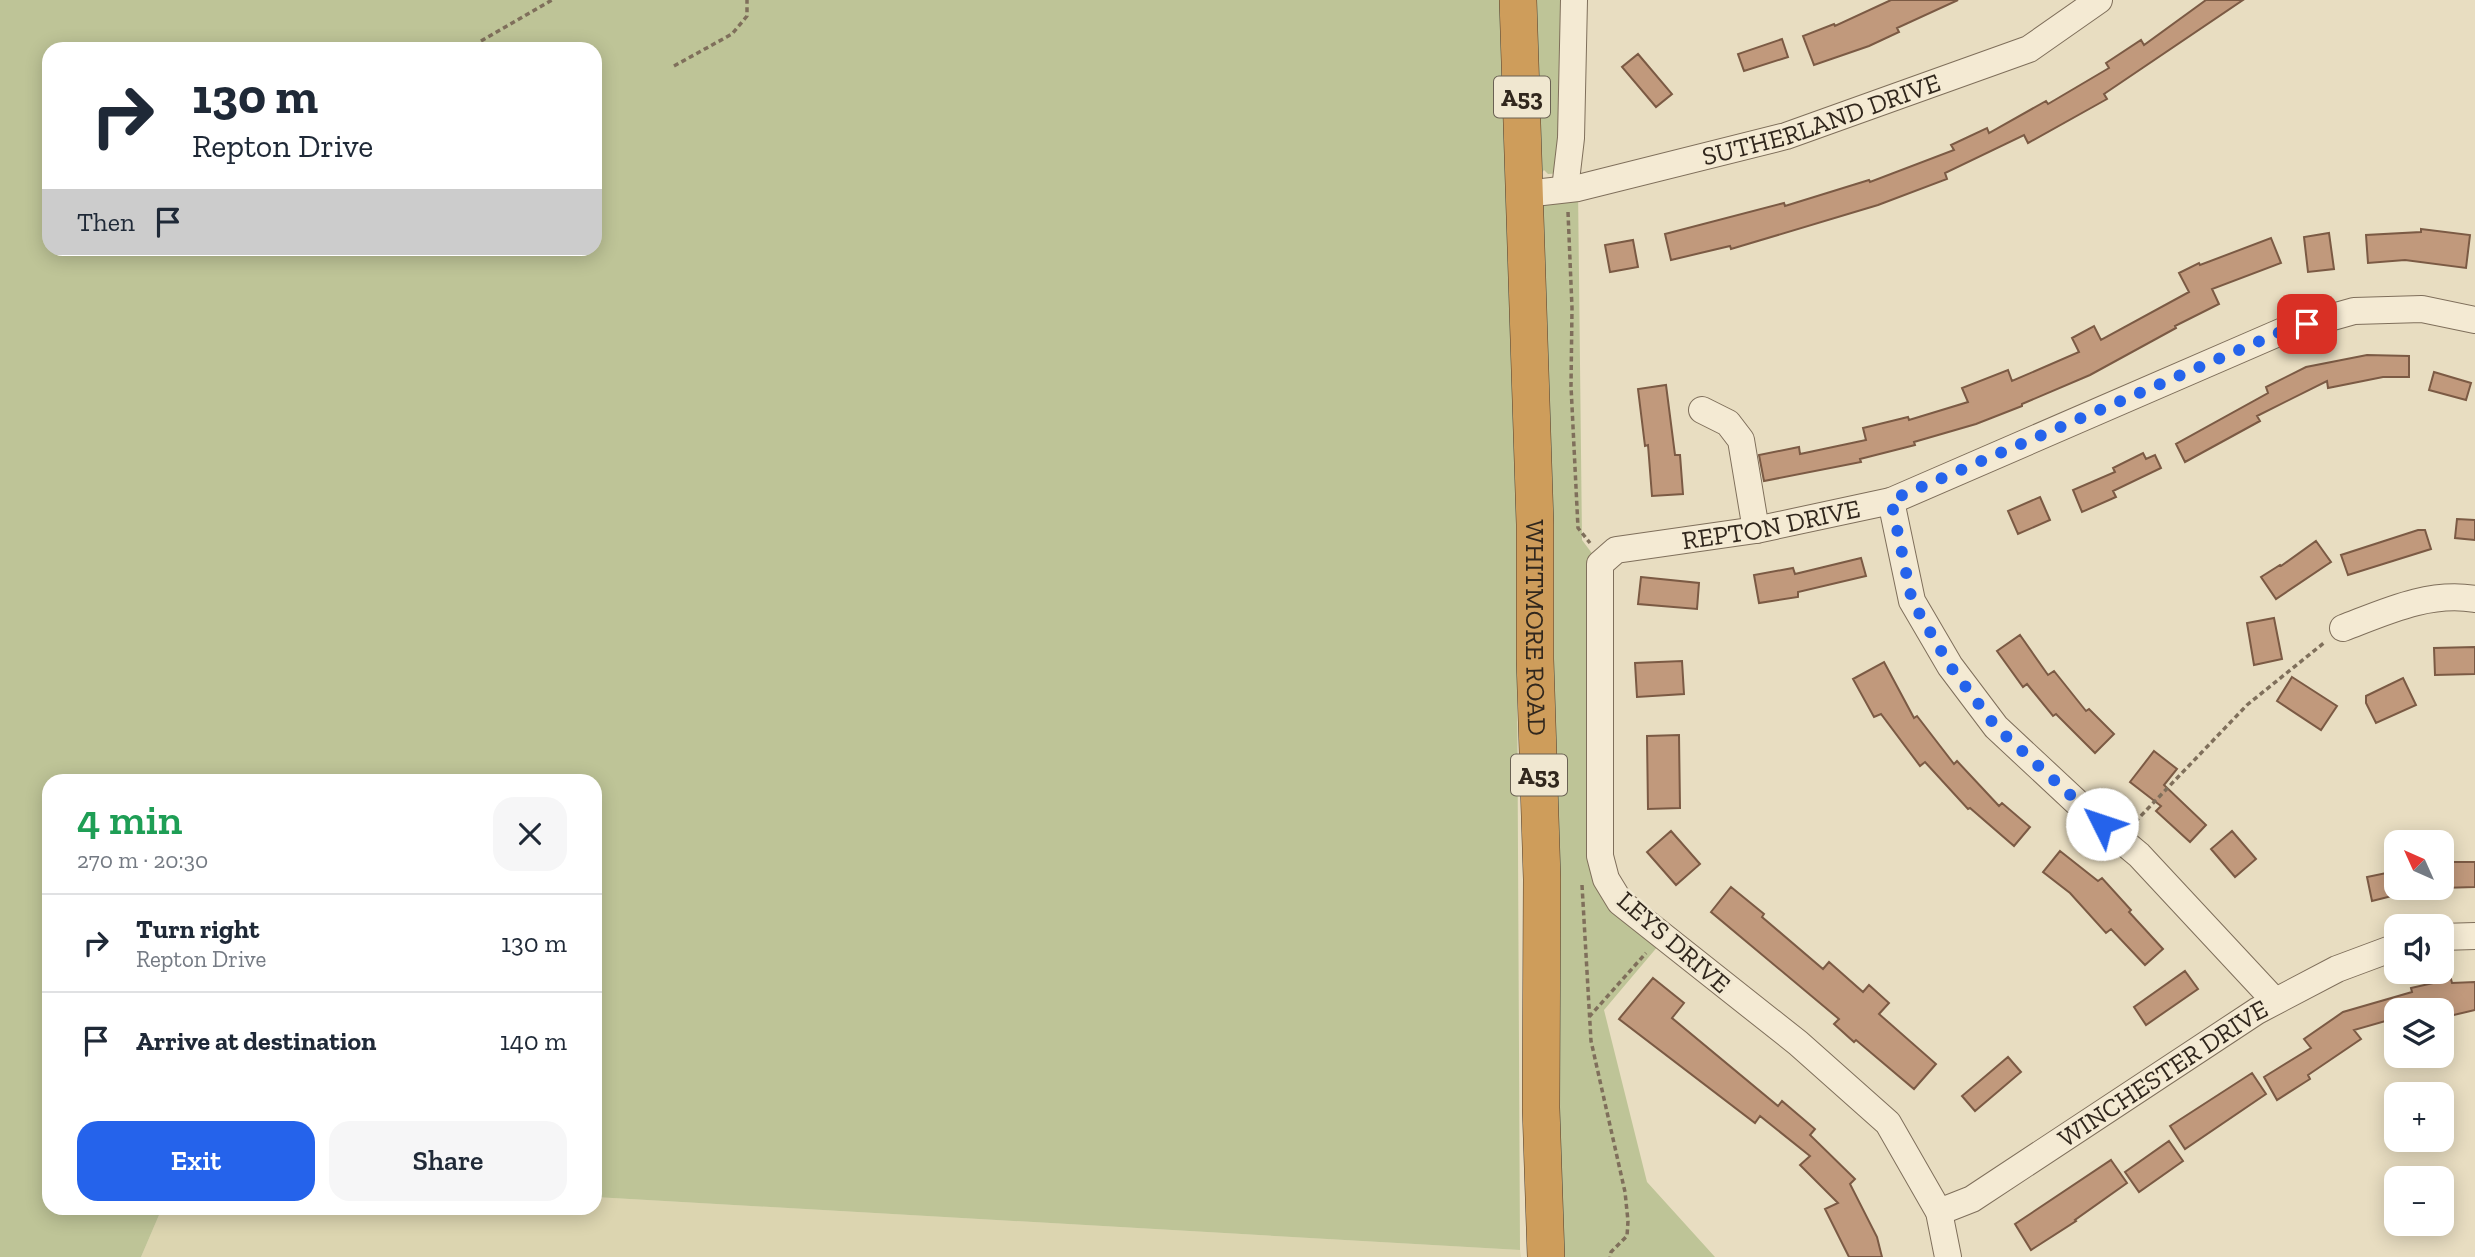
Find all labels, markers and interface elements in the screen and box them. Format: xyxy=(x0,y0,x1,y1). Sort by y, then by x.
street label: SUTHERLAND DRIVE xyxy=(1699,66,1945,172)
text: 130 m xyxy=(192,67,318,126)
icon: right xyxy=(77,70,168,161)
road number: A53 xyxy=(1494,76,1550,118)
text: Repton Drive xyxy=(192,127,373,165)
icon: arrive xyxy=(149,203,187,241)
text: Then xyxy=(77,206,135,238)
pin xyxy=(2277,294,2337,354)
icon: arrive xyxy=(2288,305,2326,343)
street label: REPTON DRIVE xyxy=(1680,492,1863,556)
street label: WHITMORE ROAD xyxy=(1519,520,1553,736)
road number: A53 xyxy=(1511,754,1567,796)
position arrow xyxy=(2065,787,2139,861)
text: 4 min xyxy=(77,794,182,845)
button: close xyxy=(493,797,567,871)
north arrow xyxy=(2384,830,2454,900)
map controls xyxy=(2384,830,2454,1236)
text: 270 m · 20:30 xyxy=(77,846,208,874)
street label: LEYS DRIVE xyxy=(1611,884,1737,1000)
text: Turn right xyxy=(136,913,259,945)
button: sound xyxy=(2384,914,2454,984)
icon: right xyxy=(77,924,115,962)
text: 130 m xyxy=(501,927,567,959)
text: Repton Drive xyxy=(136,945,266,973)
street label: WINCHESTER DRIVE xyxy=(2052,992,2273,1154)
button: layers xyxy=(2384,998,2454,1068)
icon: arrive xyxy=(77,1022,115,1060)
text: Arrive at destination xyxy=(136,1025,376,1057)
text: 140 m xyxy=(500,1025,567,1057)
button: + xyxy=(2384,1082,2454,1152)
button: Exit xyxy=(77,1121,315,1201)
button: Share xyxy=(329,1121,567,1201)
button: − xyxy=(2384,1166,2454,1236)

